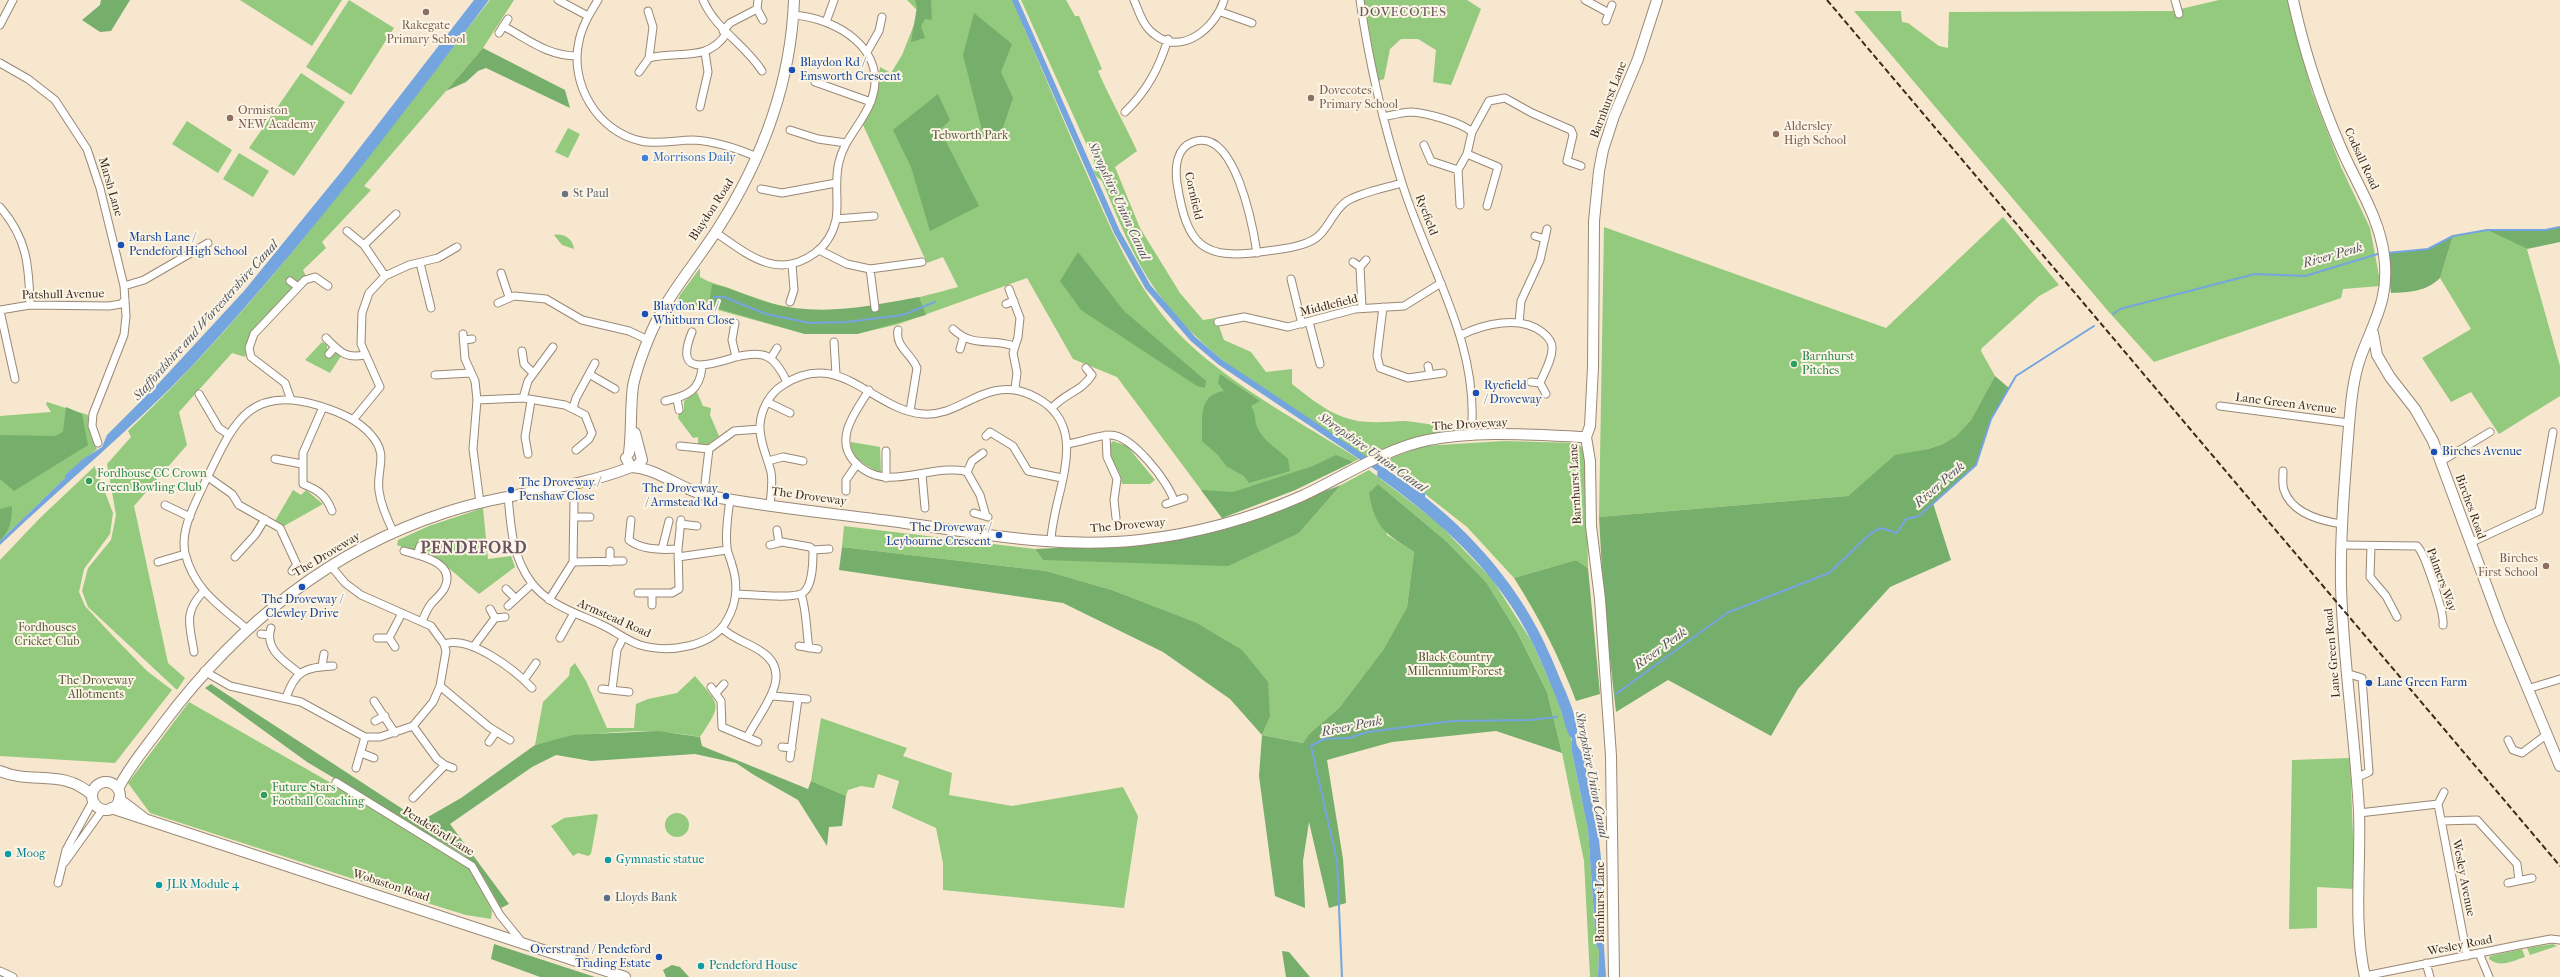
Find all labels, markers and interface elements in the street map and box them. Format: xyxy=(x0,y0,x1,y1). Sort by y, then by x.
district label: DOVECOTES xyxy=(1359,5,1447,21)
marker: Rakegate Primary School xyxy=(421,7,431,17)
place label: Rakegate Primary School xyxy=(387,19,465,47)
place label: Blaydon Rd / Emsworth Crescent xyxy=(800,56,901,84)
street label: Barnhurst Lane xyxy=(1588,60,1630,140)
marker: Blaydon Rd / Emsworth Crescent xyxy=(787,65,797,75)
place label: Dovecotes Primary School xyxy=(1319,84,1398,112)
marker: Dovecotes Primary School xyxy=(1306,93,1316,103)
place label: Ormiston NEW Academy xyxy=(238,104,316,132)
marker: Ormiston NEW Academy xyxy=(225,113,235,123)
place label: Aldersley High School xyxy=(1784,120,1846,148)
street label: Codsall Road xyxy=(2340,126,2382,192)
park label: Tebworth Park xyxy=(932,129,1008,143)
marker: Aldersley High School xyxy=(1771,129,1781,139)
water label: Shropshire Union Canal xyxy=(1084,140,1152,262)
place label: Morrisons Daily xyxy=(653,151,736,165)
marker: Morrisons Daily xyxy=(640,153,650,163)
street label: Marsh Lane xyxy=(95,156,125,218)
street label: Cornfield xyxy=(1181,171,1205,221)
street label: Blaydon Road xyxy=(687,176,737,244)
place label: St Paul xyxy=(573,187,609,201)
marker: St Paul xyxy=(560,189,570,199)
street label: Ryefield xyxy=(1412,193,1440,237)
place label: Marsh Lane / Pendeford High School xyxy=(129,231,247,259)
water label: Staffordshire and Worcestershire Canal xyxy=(130,238,282,404)
marker: Marsh Lane / Pendeford High School xyxy=(116,240,126,250)
water label: River Penk xyxy=(2301,240,2365,272)
street label: Patshull Avenue xyxy=(22,287,104,303)
street label: Middlefield xyxy=(1299,292,1359,320)
place label: Blaydon Rd / Whitburn Close xyxy=(653,300,735,328)
marker: Blaydon Rd / Whitburn Close xyxy=(640,309,650,319)
place label: Barnhurst Pitches xyxy=(1802,350,1855,378)
marker: Barnhurst Pitches xyxy=(1789,359,1799,369)
place label: Ryefield / Droveway xyxy=(1484,379,1542,407)
marker: Ryefield / Droveway xyxy=(1471,388,1481,398)
street label: Lane Green Avenue xyxy=(2235,391,2337,417)
water label: Shropshire Union Canal xyxy=(1315,410,1429,496)
street label: The Droveway xyxy=(1432,416,1508,434)
street label: Barnhurst Lane xyxy=(1567,443,1585,525)
place label: Birches Avenue xyxy=(2442,445,2522,459)
marker: Birches Avenue xyxy=(2429,447,2439,457)
water label: River Penk xyxy=(1912,459,1968,511)
place label: Fordhouse CC Crown Green Bowling Club xyxy=(97,467,207,495)
street label: Birches Road xyxy=(2452,473,2488,541)
marker: Fordhouse CC Crown Green Bowling Club xyxy=(84,476,94,486)
place label: The Droveway / Penshaw Close xyxy=(519,476,600,504)
place label: The Droveway / Armstead Rd xyxy=(642,482,718,510)
marker: The Droveway / Penshaw Close xyxy=(506,485,516,495)
street label: The Droveway xyxy=(771,485,847,509)
marker: The Droveway / Armstead Rd xyxy=(721,491,731,501)
street label: The Droveway xyxy=(1090,516,1166,536)
place label: The Droveway / Leybourne Crescent xyxy=(886,521,991,549)
street label: The Droveway xyxy=(291,529,363,581)
marker: The Droveway / Leybourne Crescent xyxy=(994,530,1004,540)
district label: PENDEFORD xyxy=(420,539,528,559)
street label: Palmers Way xyxy=(2423,546,2459,614)
place label: Birches First School xyxy=(2478,552,2538,580)
marker: Birches First School xyxy=(2541,561,2551,571)
marker: The Droveway / Clewley Drive xyxy=(297,582,307,592)
place label: The Droveway / Clewley Drive xyxy=(261,593,343,621)
street label: Armstead Road xyxy=(575,596,653,642)
street label: Lane Green Road xyxy=(2322,608,2344,698)
park label: Fordhouses Cricket Club xyxy=(15,621,79,649)
water label: River Penk xyxy=(1631,625,1691,673)
park label: Black Country Millennium Forest xyxy=(1407,651,1503,679)
park label: The Droveway Allotments xyxy=(58,674,134,702)
place label: Lane Green Farm xyxy=(2377,676,2467,690)
marker: Lane Green Farm xyxy=(2364,678,2374,688)
water label: Shropshire Union Canal xyxy=(1571,710,1611,840)
water label: River Penk xyxy=(1320,713,1384,741)
place label: Future Stars Football Coaching xyxy=(272,781,364,809)
marker: Future Stars Football Coaching xyxy=(259,790,269,800)
street label: Pendeford Lane xyxy=(400,804,476,860)
street label: Wesley Avenue xyxy=(2448,838,2478,918)
place label: Moog xyxy=(16,847,45,861)
marker: Moog xyxy=(3,849,13,859)
place label: Gymnastic statue xyxy=(616,853,705,867)
marker: Gymnastic statue xyxy=(603,855,613,865)
street label: Barnhurst Lane xyxy=(1594,862,1608,942)
street label: Wobaston Road xyxy=(351,867,431,905)
place label: JLR Module 4 xyxy=(167,878,239,892)
marker: JLR Module 4 xyxy=(154,880,164,890)
place label: Lloyds Bank xyxy=(615,891,677,905)
marker: Lloyds Bank xyxy=(602,893,612,903)
street label: Wesley Road xyxy=(2426,933,2494,959)
place label: Overstrand / Pendeford Trading Estate xyxy=(530,943,651,971)
marker: Overstrand / Pendeford Trading Estate xyxy=(654,952,664,962)
place label: Pendeford House xyxy=(709,959,798,973)
marker: Pendeford House xyxy=(696,961,706,971)

